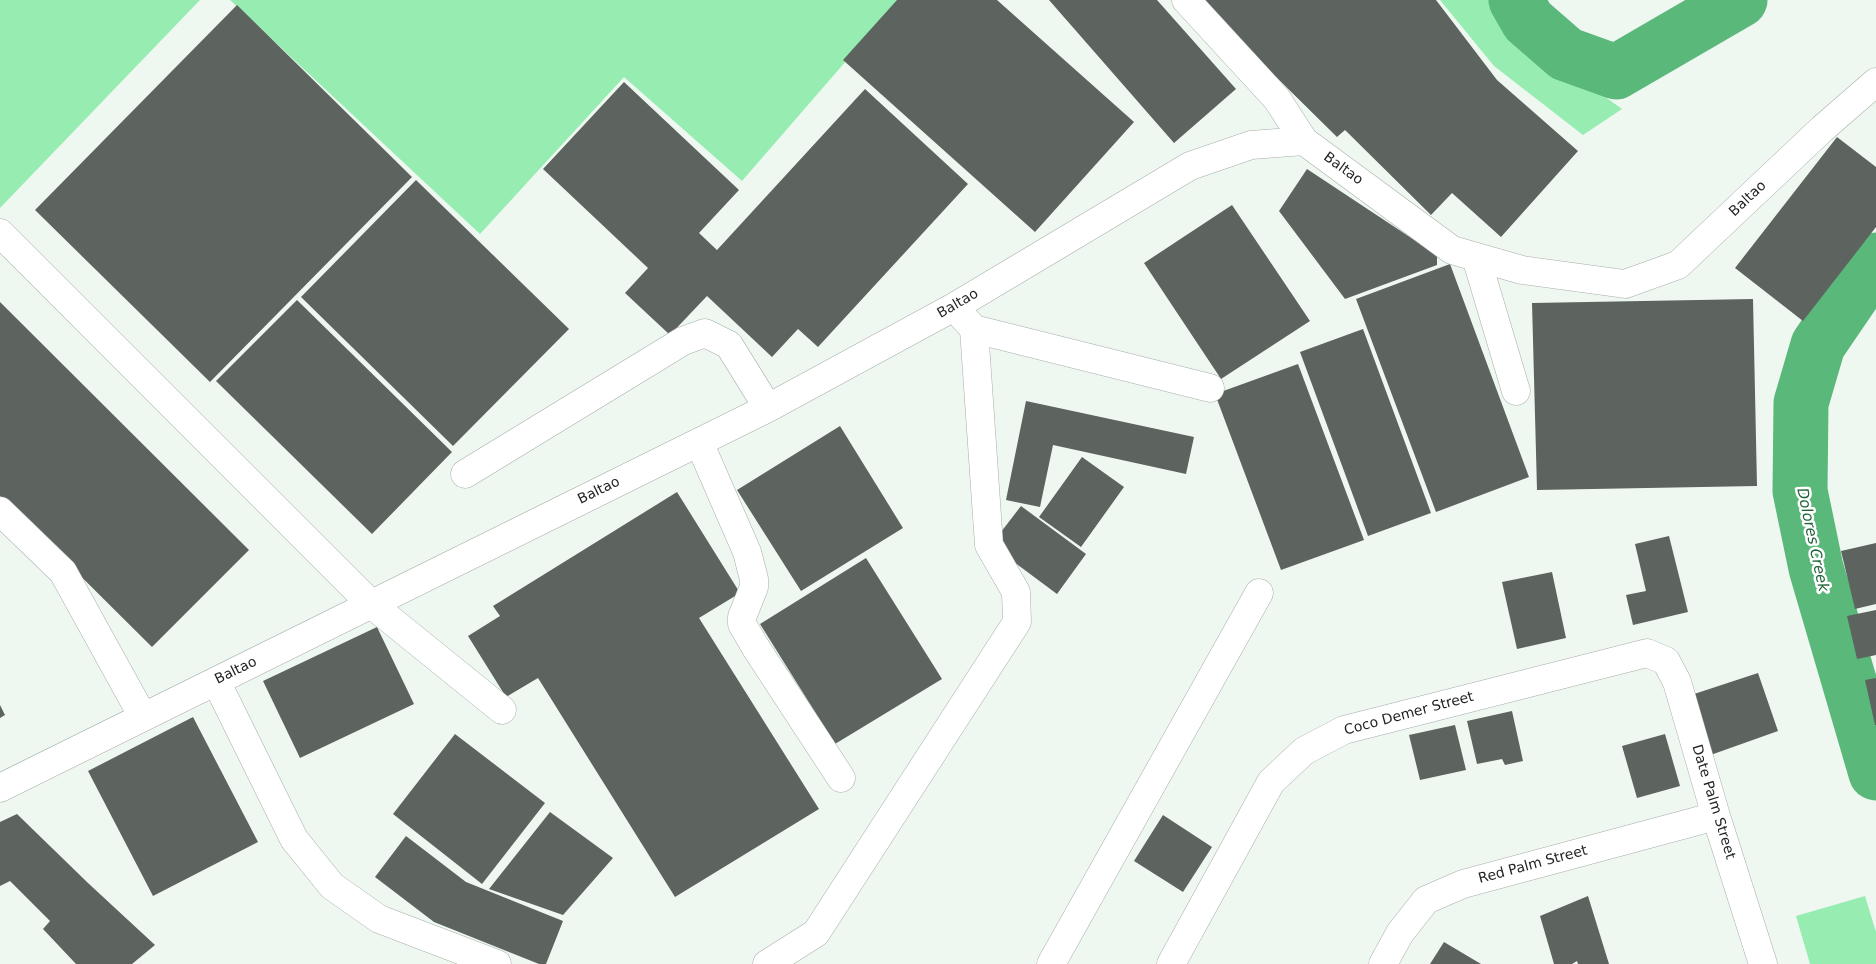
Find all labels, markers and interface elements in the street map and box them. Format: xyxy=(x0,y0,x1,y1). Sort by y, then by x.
street label: Baltao xyxy=(1320,149,1366,189)
street label: Baltao xyxy=(1726,178,1770,220)
street label: Baltao xyxy=(934,286,982,322)
street label: Baltao xyxy=(575,474,623,508)
water label: Dolores Creek xyxy=(1792,486,1832,594)
street label: Baltao xyxy=(212,654,260,688)
street label: Coco Demer Street xyxy=(1342,689,1476,739)
street label: Date Palm Street xyxy=(1688,743,1738,861)
street label: Red Palm Street xyxy=(1477,842,1589,888)

